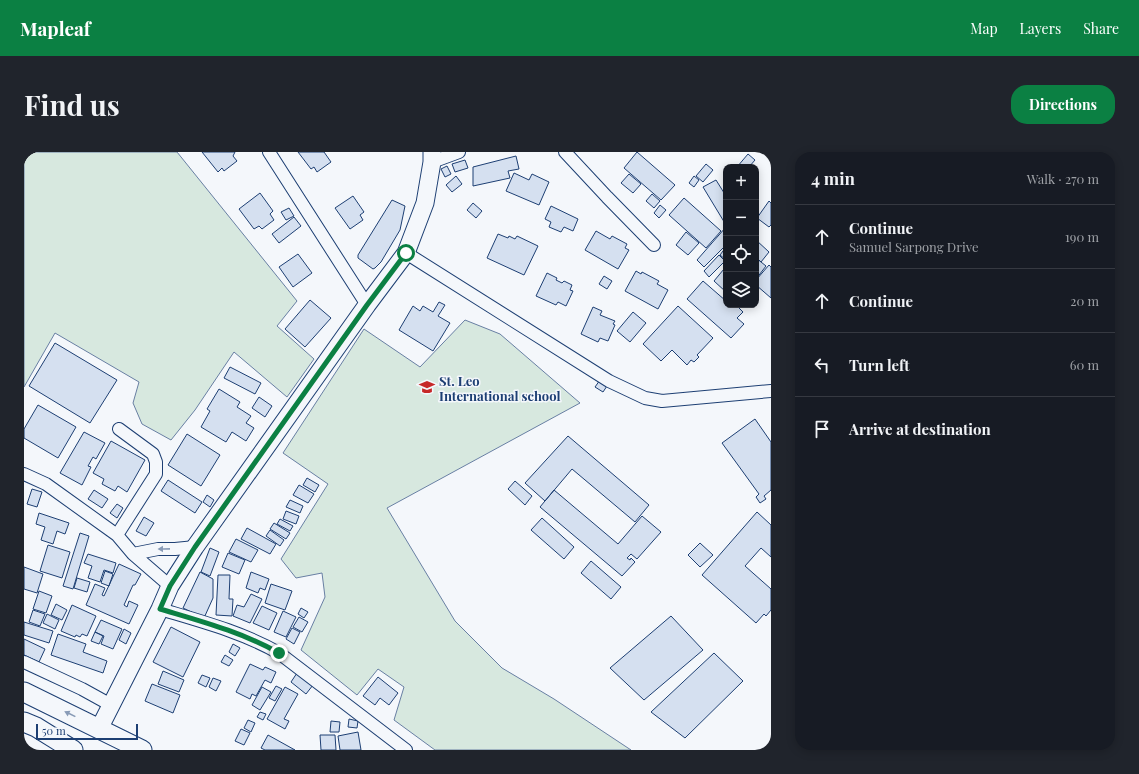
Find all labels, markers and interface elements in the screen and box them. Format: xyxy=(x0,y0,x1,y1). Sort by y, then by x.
text: Mapleaf xyxy=(20,15,91,41)
text: Map xyxy=(970,19,998,38)
text: Layers xyxy=(1020,19,1061,38)
text: Share xyxy=(1083,19,1119,38)
button: Directions xyxy=(1011,85,1115,124)
text: Find us xyxy=(24,86,120,123)
map controls xyxy=(723,164,759,308)
button: + xyxy=(723,164,759,200)
text: 4 min xyxy=(811,167,855,189)
text: Walk · 270 m xyxy=(1027,170,1099,187)
button: − xyxy=(723,200,759,236)
text: Continue xyxy=(849,218,913,238)
icon: ahead xyxy=(811,226,833,248)
text: 190 m xyxy=(1065,228,1099,245)
button: locate xyxy=(723,236,759,272)
text: Samuel Sarpong Drive xyxy=(849,238,979,255)
route start xyxy=(397,244,415,262)
button: layers xyxy=(723,272,759,308)
icon: ahead xyxy=(811,290,833,312)
text: Continue xyxy=(849,291,913,311)
text: 20 m xyxy=(1070,292,1099,309)
icon: left xyxy=(811,354,833,376)
text: Turn left xyxy=(849,355,910,375)
text: 60 m xyxy=(1070,356,1099,373)
place label: St. Leo International school xyxy=(439,372,560,404)
school or university icon: St. Leo International school xyxy=(418,378,436,396)
icon: arrive xyxy=(811,418,833,440)
text: Arrive at destination xyxy=(849,419,991,439)
one-way arrow xyxy=(157,546,170,552)
route end xyxy=(270,644,288,662)
one-way arrow xyxy=(64,711,75,717)
scale bar xyxy=(36,722,138,741)
text: 50 m xyxy=(42,723,66,738)

